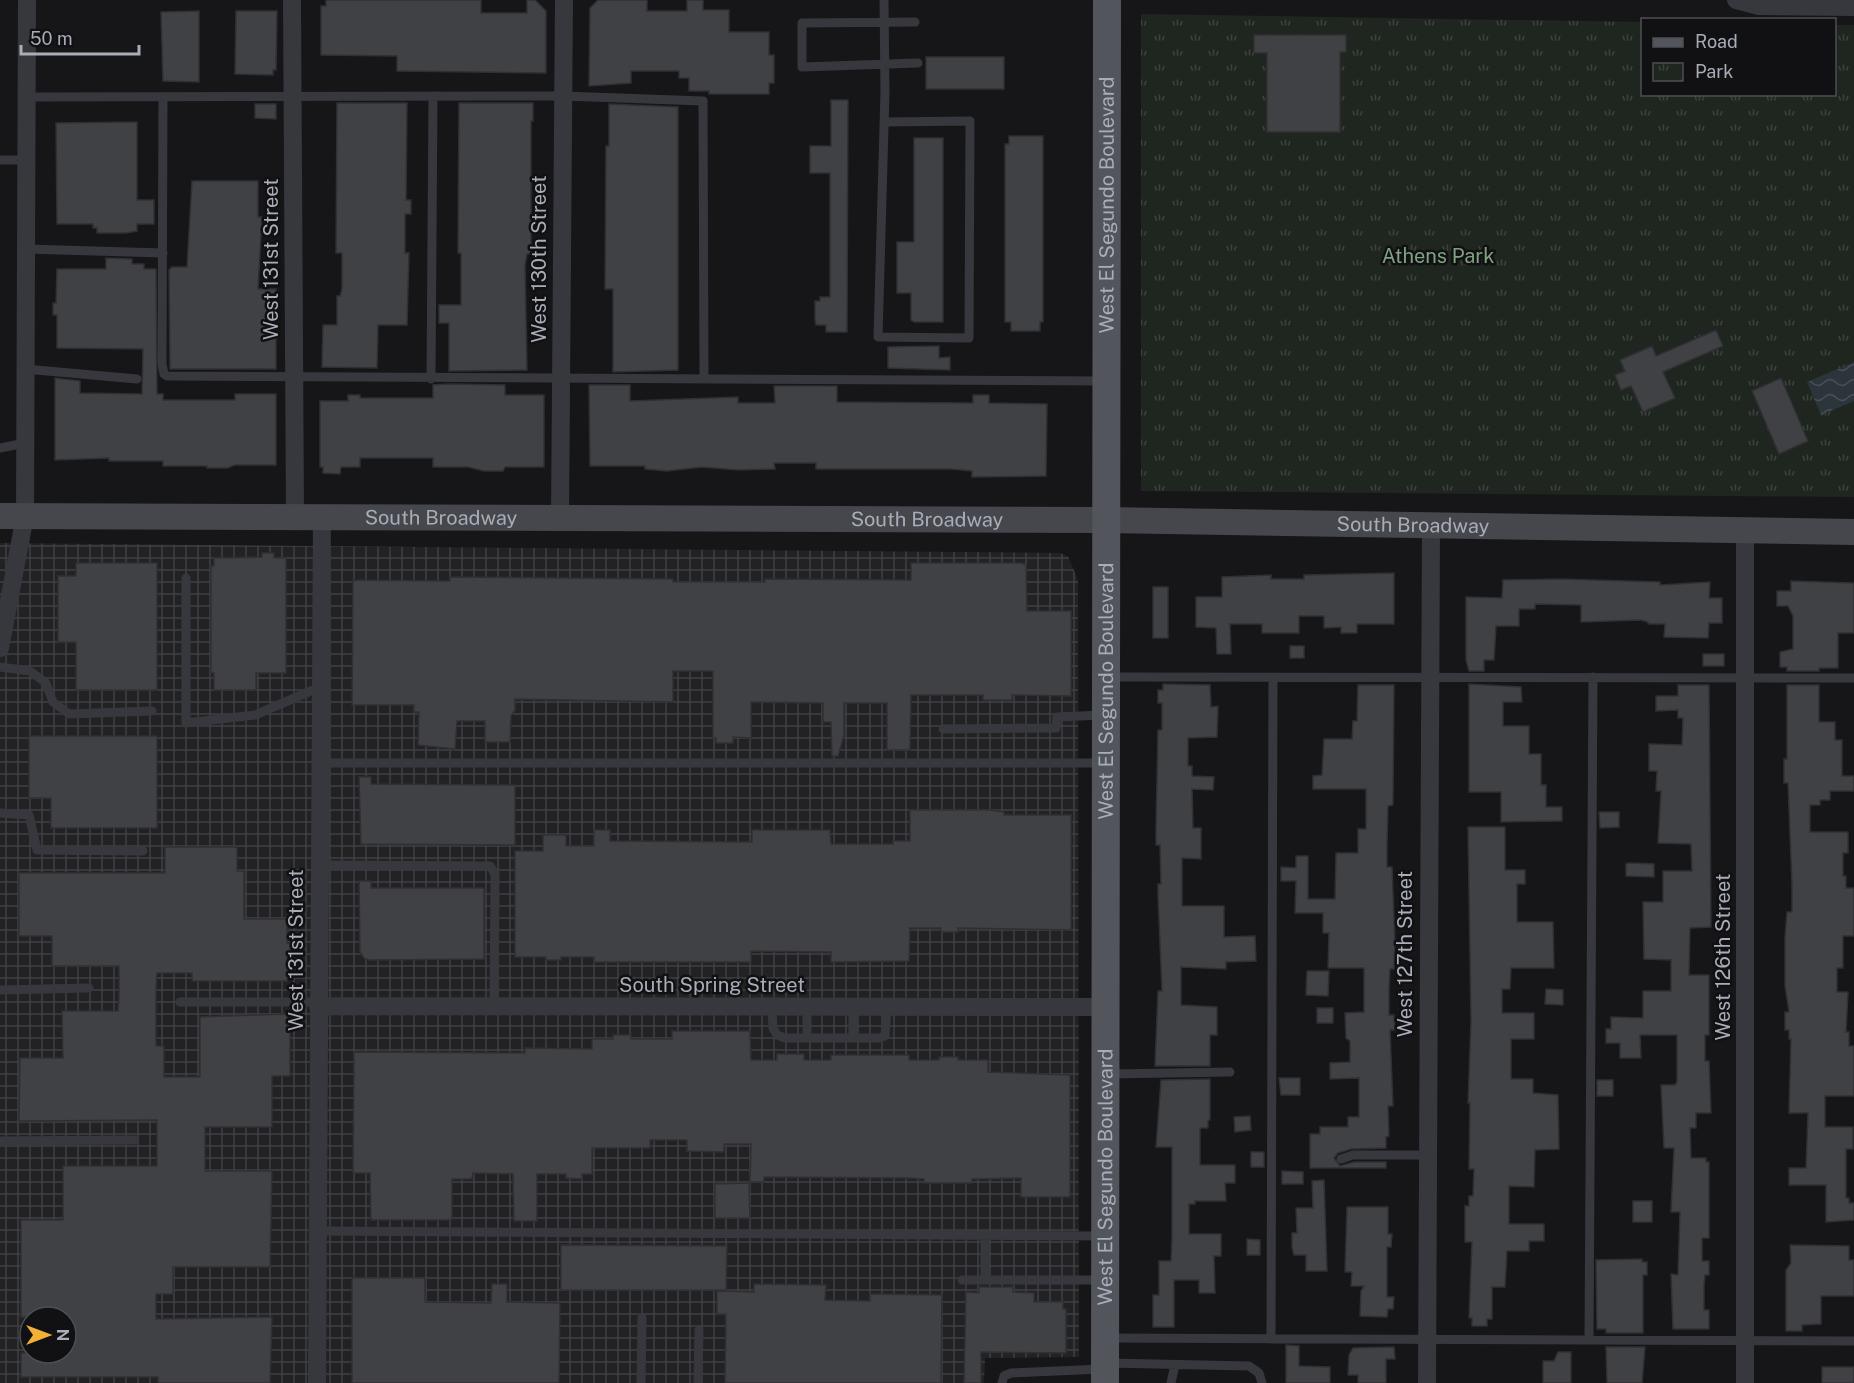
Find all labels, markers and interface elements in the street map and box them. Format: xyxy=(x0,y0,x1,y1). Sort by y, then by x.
scale bar xyxy=(21,18,140,56)
legend xyxy=(1641,18,1836,96)
text: 50 m xyxy=(30,28,73,49)
text: Road xyxy=(1695,31,1738,52)
text: Park xyxy=(1695,61,1733,82)
street label: West El Segundo Boulevard xyxy=(1095,76,1119,334)
street label: West 130th Street xyxy=(527,175,551,343)
street label: West 131st Street xyxy=(259,178,283,340)
park label: Athens Park xyxy=(1382,244,1494,268)
street label: South Broadway xyxy=(365,505,518,530)
street label: South Broadway xyxy=(851,507,1004,532)
street label: South Broadway xyxy=(1336,512,1490,538)
street label: West El Segundo Boulevard xyxy=(1094,562,1118,820)
street label: West 131st Street xyxy=(284,869,308,1031)
street label: West 127th Street xyxy=(1393,871,1417,1037)
street label: West 126th Street xyxy=(1711,873,1735,1041)
street label: South Spring Street xyxy=(619,973,805,997)
street label: West El Segundo Boulevard xyxy=(1093,1048,1117,1306)
north arrow xyxy=(18,1305,78,1365)
text: N xyxy=(53,1329,72,1341)

